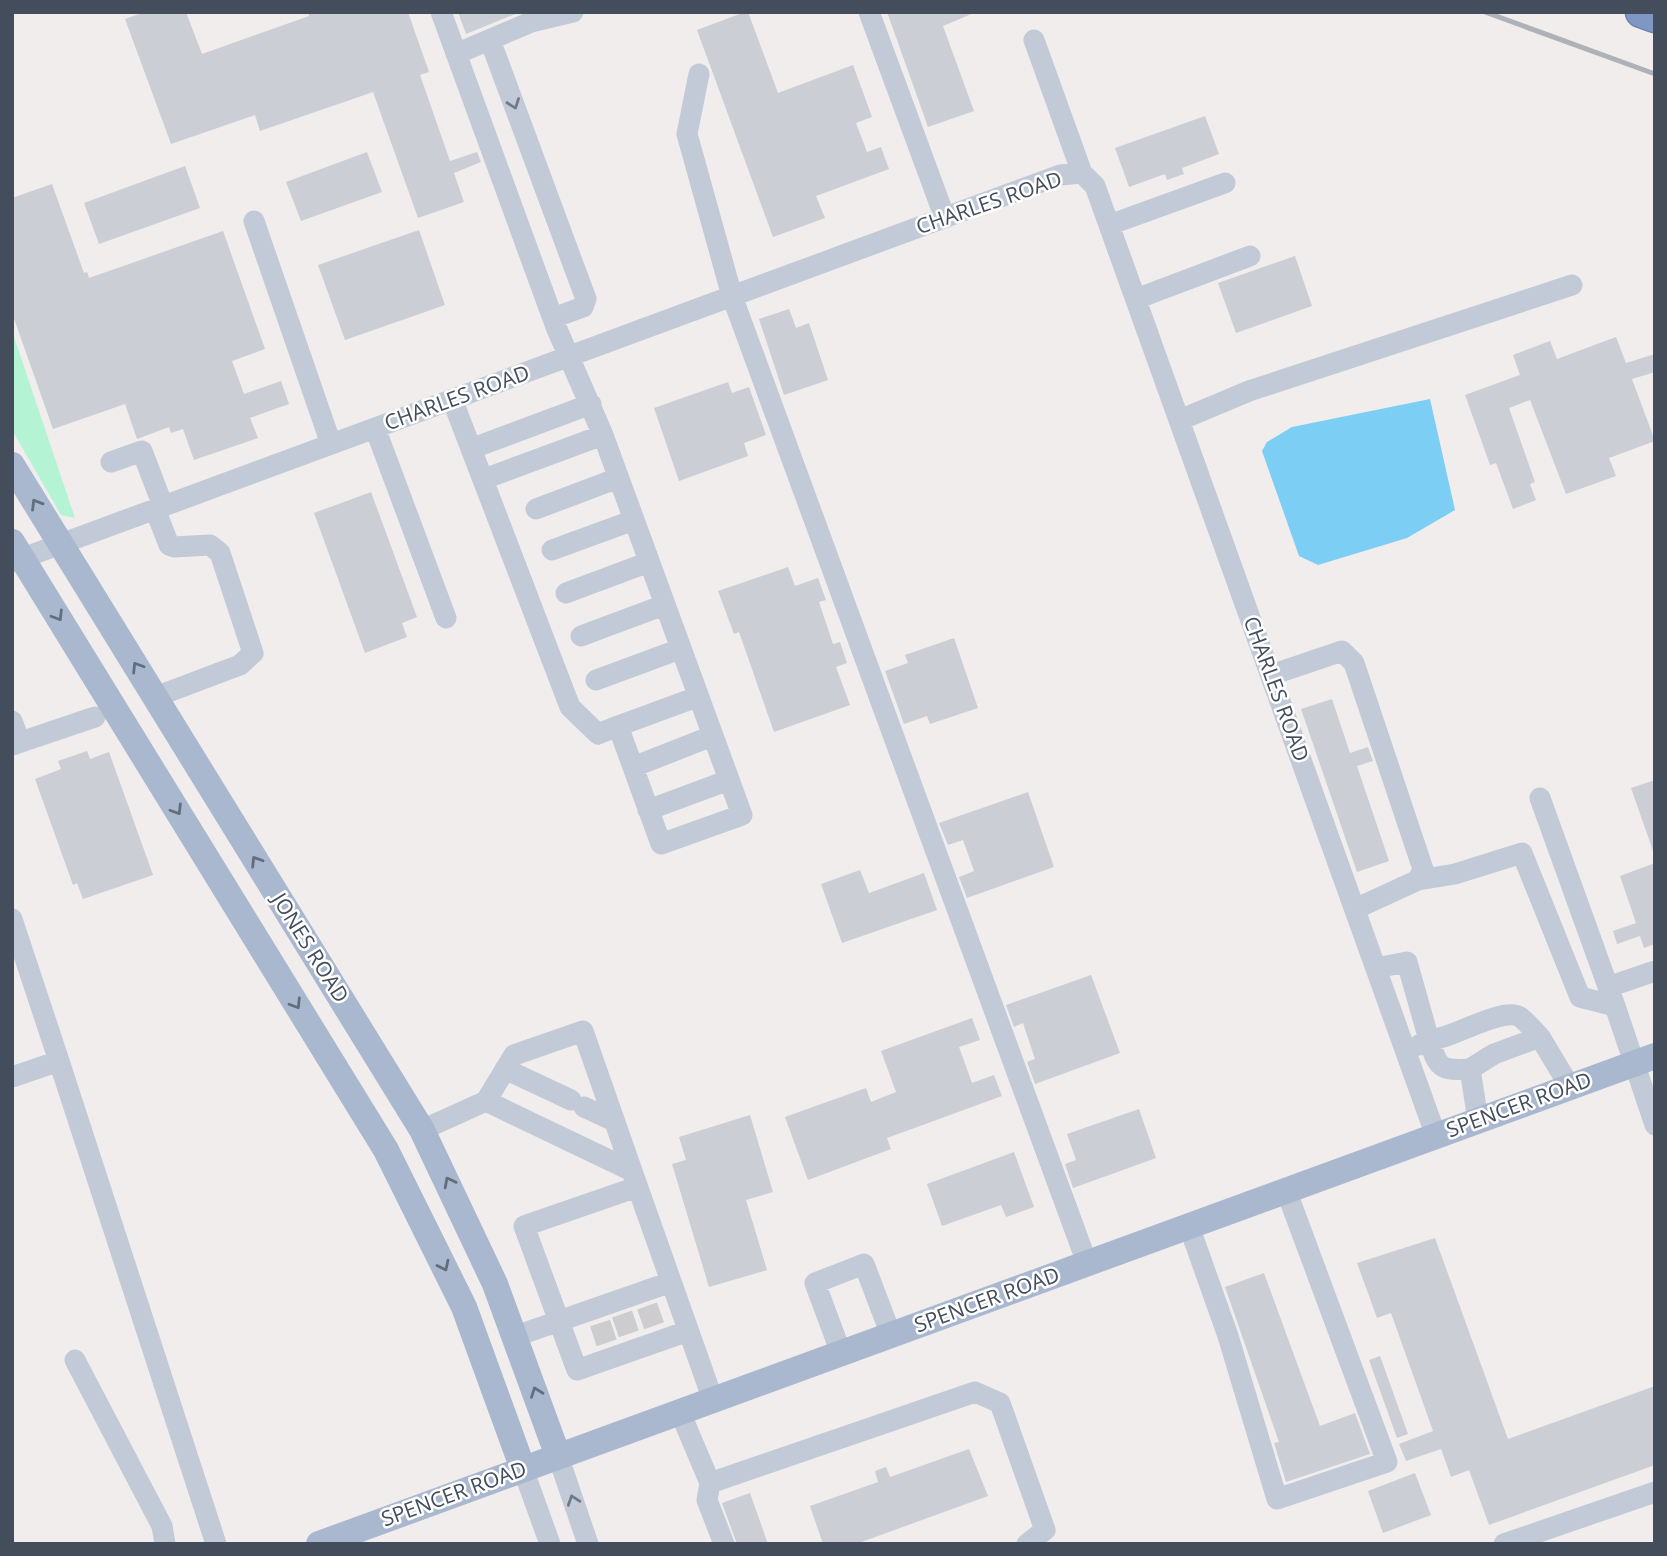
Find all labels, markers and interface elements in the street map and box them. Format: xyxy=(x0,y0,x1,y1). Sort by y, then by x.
one-way arrow xyxy=(506,97,520,109)
street label: CHARLES ROAD xyxy=(912,164,1065,240)
street label: CHARLES ROAD xyxy=(380,358,533,436)
one-way arrow xyxy=(32,499,45,512)
one-way arrow xyxy=(50,609,63,622)
street label: CHARLES ROAD xyxy=(1238,612,1316,765)
one-way arrow xyxy=(132,662,145,675)
one-way arrow xyxy=(169,803,182,816)
one-way arrow xyxy=(251,856,264,869)
street label: JONES ROAD xyxy=(265,886,356,1008)
one-way arrow xyxy=(288,997,301,1010)
street label: SPENCER ROAD xyxy=(1442,1065,1595,1143)
one-way arrow xyxy=(443,1177,457,1189)
one-way arrow xyxy=(435,1259,449,1271)
street label: SPENCER ROAD xyxy=(910,1260,1063,1338)
one-way arrow xyxy=(530,1386,544,1398)
street label: SPENCER ROAD xyxy=(377,1454,530,1532)
one-way arrow xyxy=(567,1495,581,1507)

